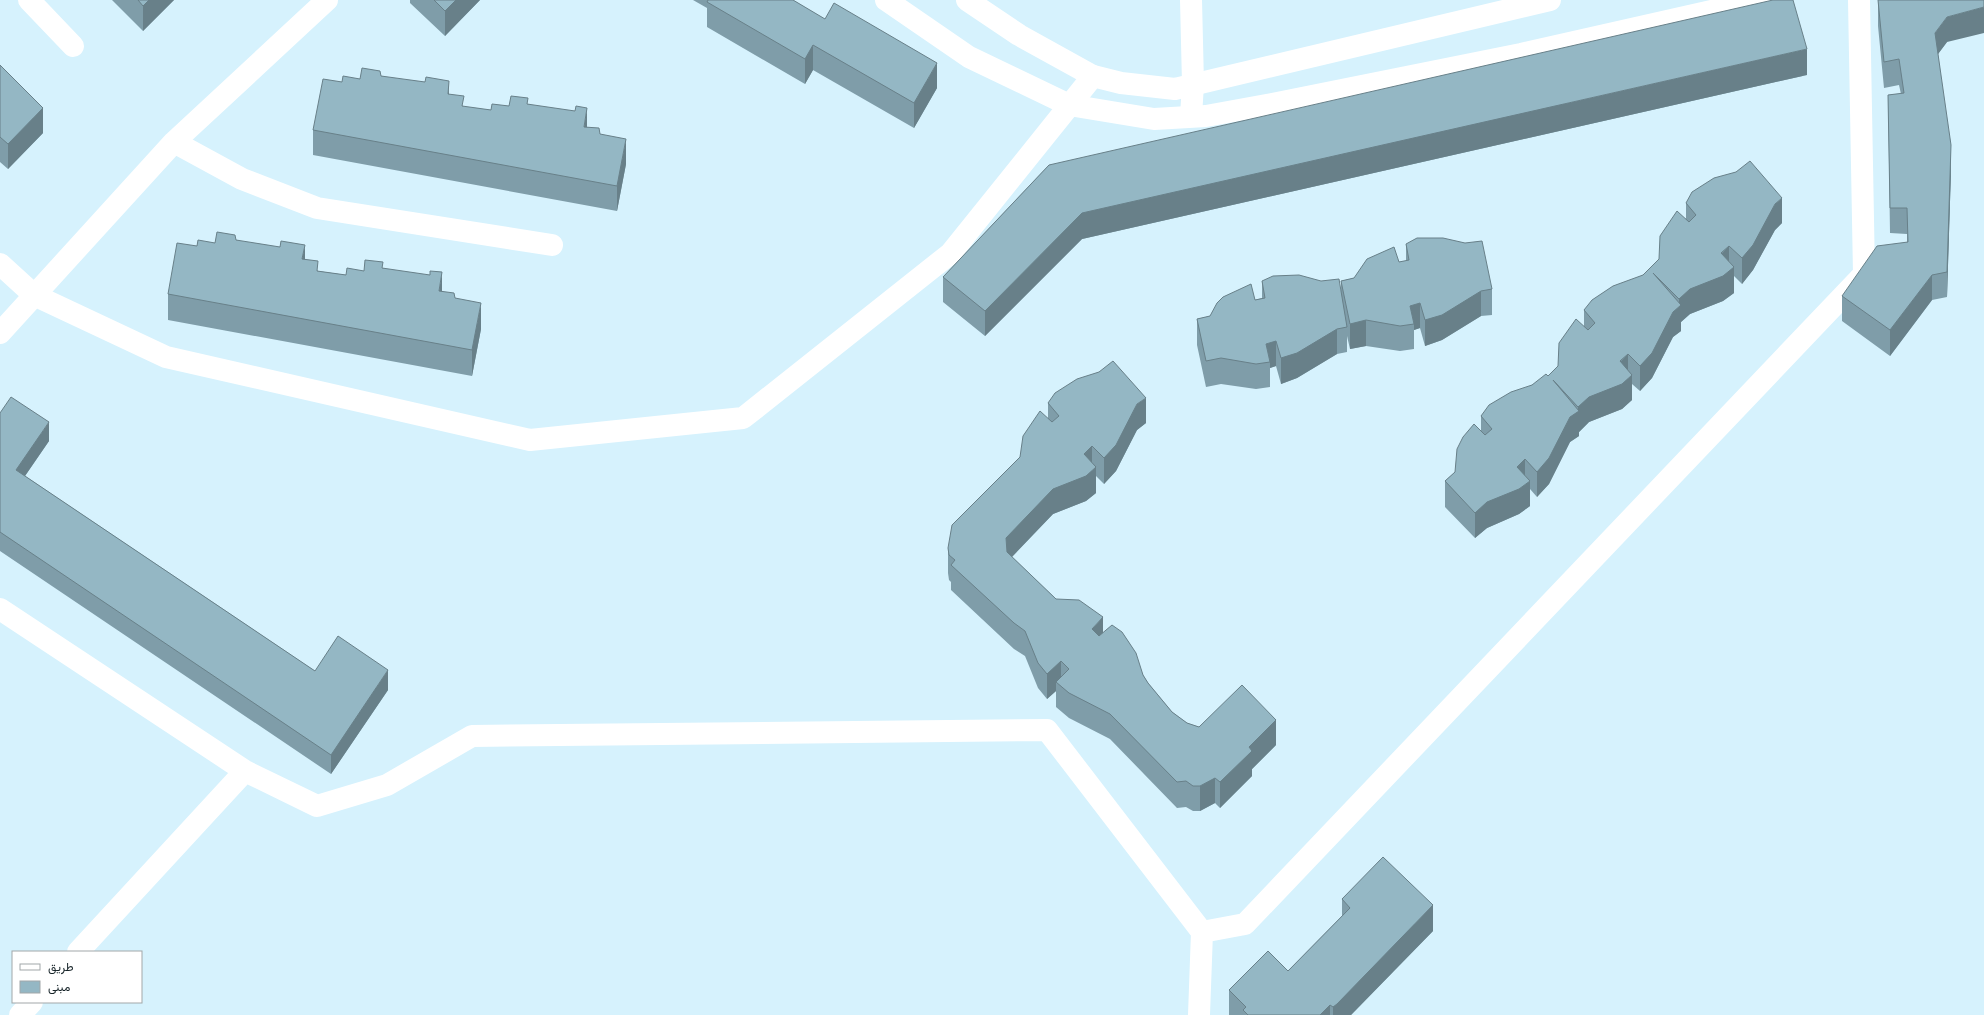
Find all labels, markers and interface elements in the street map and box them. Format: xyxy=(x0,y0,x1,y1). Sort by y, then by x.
legend xyxy=(12,951,142,1003)
text: طريق xyxy=(48,960,74,975)
text: مبنى xyxy=(48,980,70,995)

